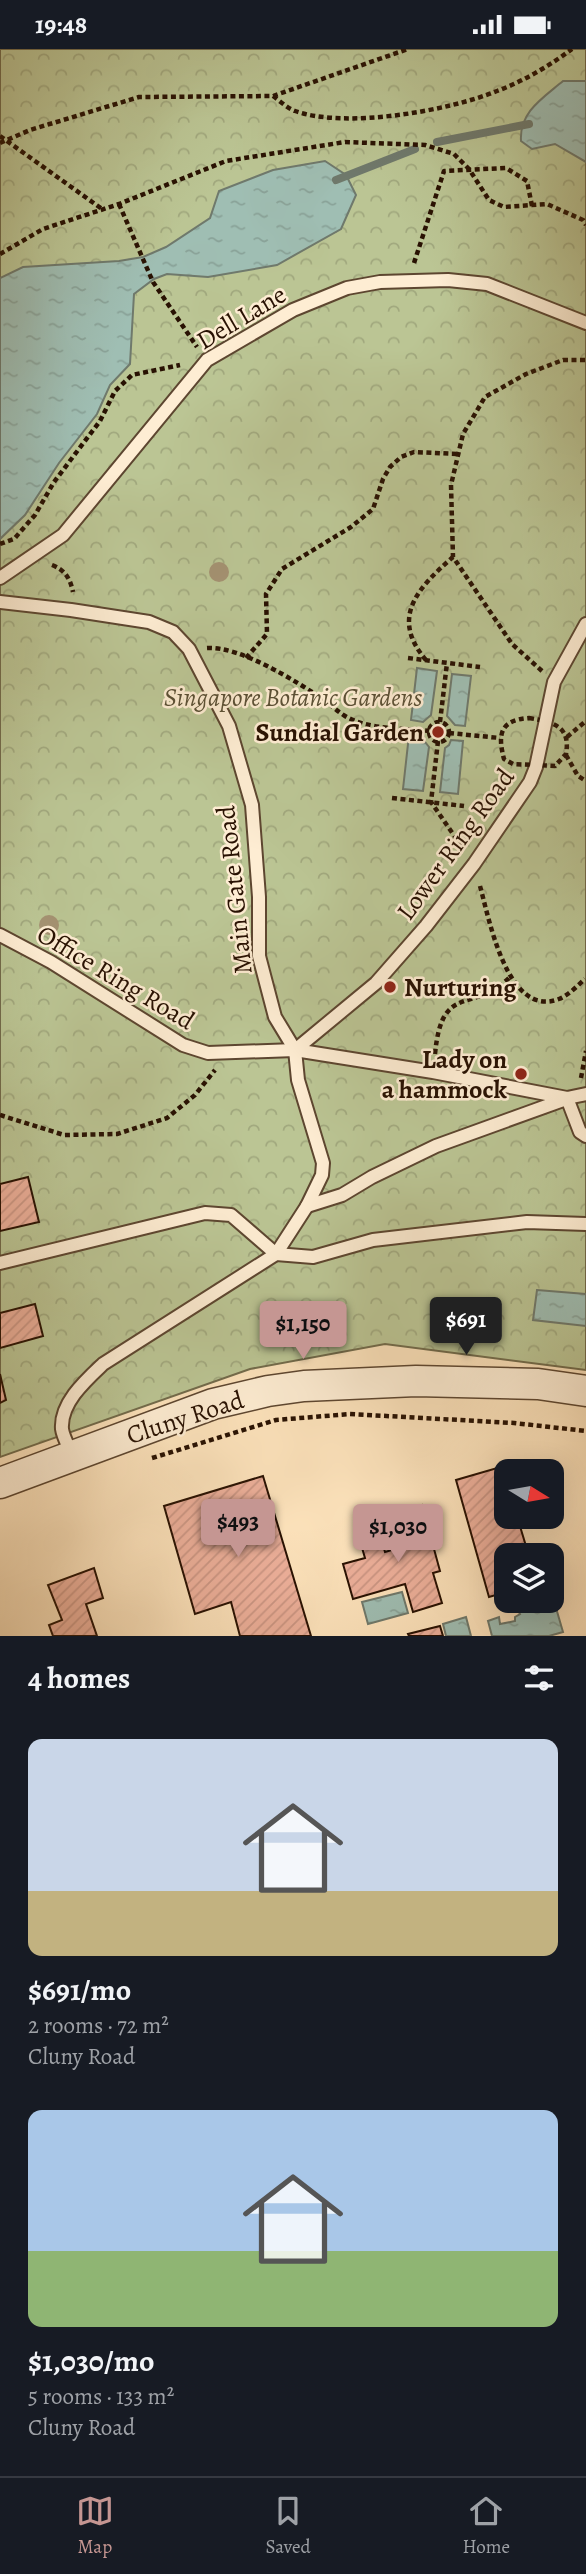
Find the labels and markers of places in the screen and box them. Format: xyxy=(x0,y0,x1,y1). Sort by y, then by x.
place label: Sundial Garden xyxy=(255,715,424,750)
marker: Sundial Garden xyxy=(430,724,446,740)
place label: Nurturing xyxy=(404,970,517,1005)
marker: Nurturing xyxy=(382,979,398,995)
place label: Lady on a hammock xyxy=(382,1042,508,1107)
marker: Lady on a hammock xyxy=(513,1066,529,1082)
pin: $691 xyxy=(425,1297,507,1357)
pin: $1,150 xyxy=(246,1301,360,1361)
pin: $493 xyxy=(197,1499,279,1559)
pin: $1,030 xyxy=(341,1505,455,1564)

